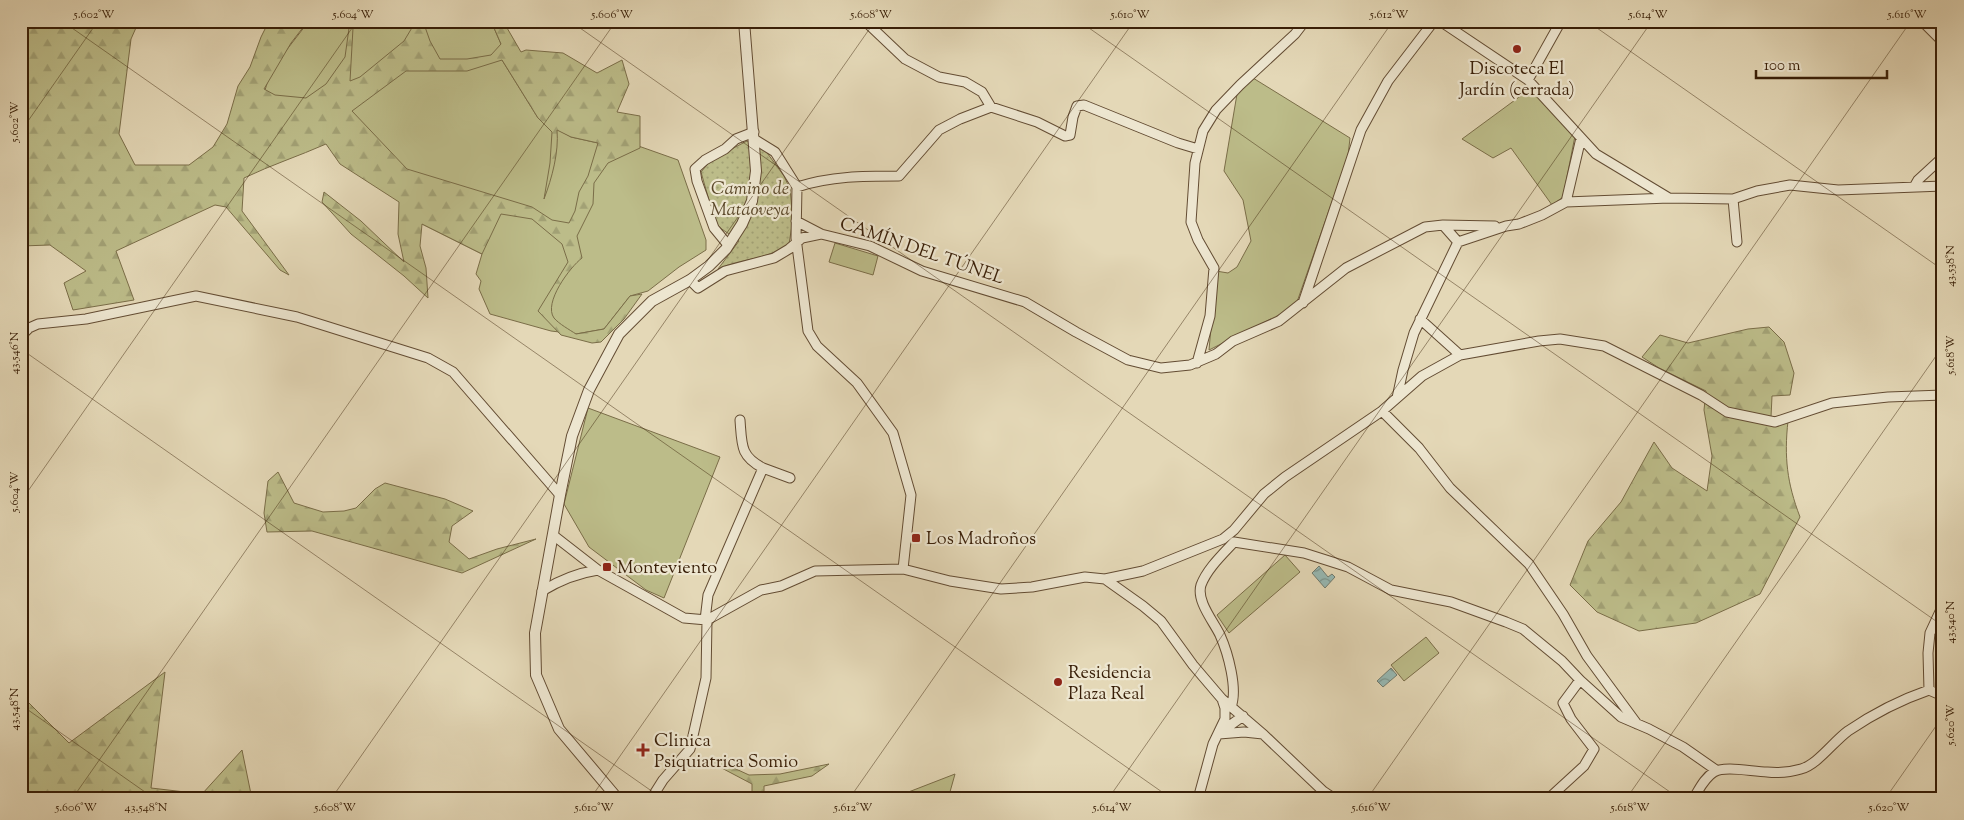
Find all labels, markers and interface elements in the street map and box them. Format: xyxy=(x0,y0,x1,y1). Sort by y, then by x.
text: 5.602°W xyxy=(73,6,115,24)
text: 5.604°W xyxy=(332,6,374,24)
text: 5.606°W xyxy=(590,6,633,24)
text: 5.608°W xyxy=(849,6,892,24)
text: 5.610°W xyxy=(1109,6,1150,24)
text: 5.612°W xyxy=(1369,6,1409,24)
text: 5.614°W xyxy=(1627,6,1668,24)
text: 5.616°W xyxy=(1886,6,1927,24)
marker: Discoteca El Jardín (cerrada) xyxy=(1511,43,1523,55)
scale bar xyxy=(1756,48,1888,80)
text: 100 m xyxy=(1764,56,1801,77)
place label: Discoteca El Jardín (cerrada) xyxy=(1458,57,1575,104)
text: 5.602°W xyxy=(6,101,24,143)
park label: Camino de Mataoveya xyxy=(710,177,790,224)
street label: CAMÍN DEL TÚNEL xyxy=(836,211,1007,292)
text: 43.538°N xyxy=(1942,245,1960,287)
text: 43.546°N xyxy=(6,331,24,374)
text: 5.618°W xyxy=(1942,335,1960,376)
text: 5.604°W xyxy=(6,471,24,513)
place label: Los Madroños xyxy=(926,527,1036,553)
marker: Los Madroños xyxy=(910,532,922,544)
place label: Monteviento xyxy=(617,556,717,582)
marker: Monteviento xyxy=(601,561,613,573)
text: 43.540°N xyxy=(1942,600,1960,643)
place label: Residencia Plaza Real xyxy=(1068,661,1151,708)
marker: Residencia Plaza Real xyxy=(1052,676,1064,688)
text: 43.548°N xyxy=(6,687,24,730)
text: 5.620°W xyxy=(1942,704,1960,746)
place label: Clinica Psiquiatrica Somio xyxy=(654,729,798,776)
marker: Clinica Psiquiatrica Somio xyxy=(636,743,650,757)
text: 5.606°W xyxy=(54,799,97,817)
text: 43.548°N xyxy=(125,799,168,817)
text: 5.608°W xyxy=(313,799,356,817)
text: 5.610°W xyxy=(573,799,614,817)
text: 5.612°W xyxy=(833,799,873,817)
text: 5.614°W xyxy=(1091,799,1132,817)
text: 5.616°W xyxy=(1350,799,1391,817)
text: 5.618°W xyxy=(1609,799,1650,817)
text: 5.620°W xyxy=(1868,799,1910,817)

